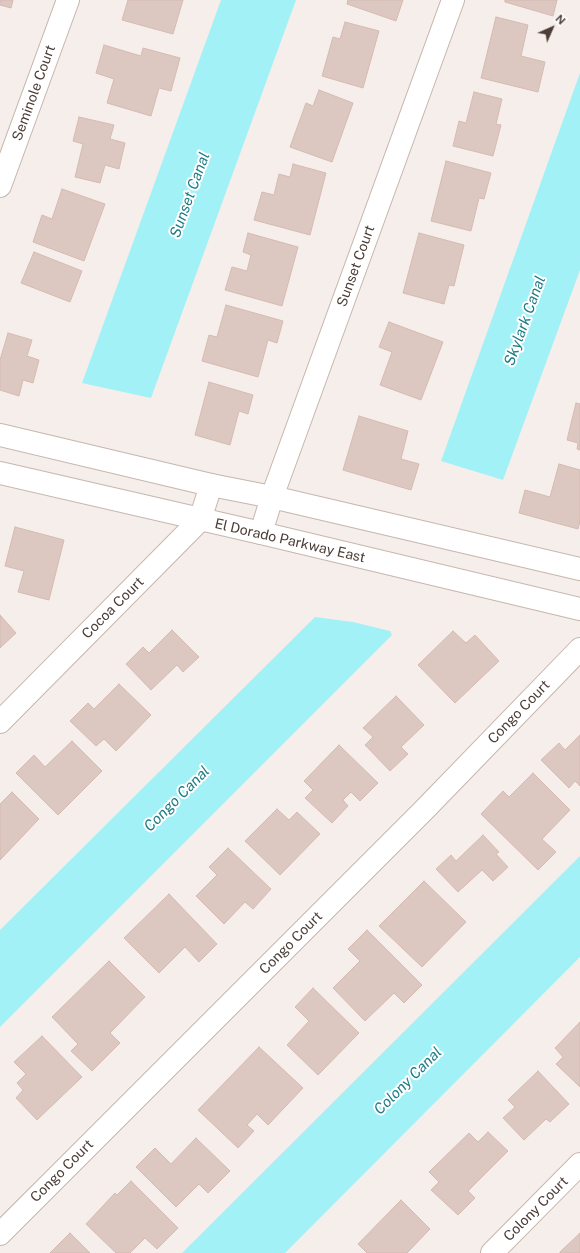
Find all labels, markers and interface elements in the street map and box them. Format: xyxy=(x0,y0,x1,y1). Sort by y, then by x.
north arrow xyxy=(532,8,572,48)
text: N xyxy=(553,12,568,27)
street label: Seminole Court xyxy=(9,43,59,143)
water label: Sunset Canal xyxy=(166,150,214,240)
street label: Sunset Court xyxy=(333,223,379,309)
water label: Skylark Canal xyxy=(500,274,550,368)
street label: El Dorado Parkway East xyxy=(213,515,367,567)
street label: Cocoa Court xyxy=(79,574,147,642)
street label: Congo Court xyxy=(485,677,553,747)
water label: Congo Canal xyxy=(140,762,214,836)
street label: Congo Court xyxy=(256,908,326,978)
water label: Colony Canal xyxy=(370,1043,446,1119)
street label: Congo Court xyxy=(27,1136,97,1206)
street label: Colony Court xyxy=(500,1173,572,1245)

